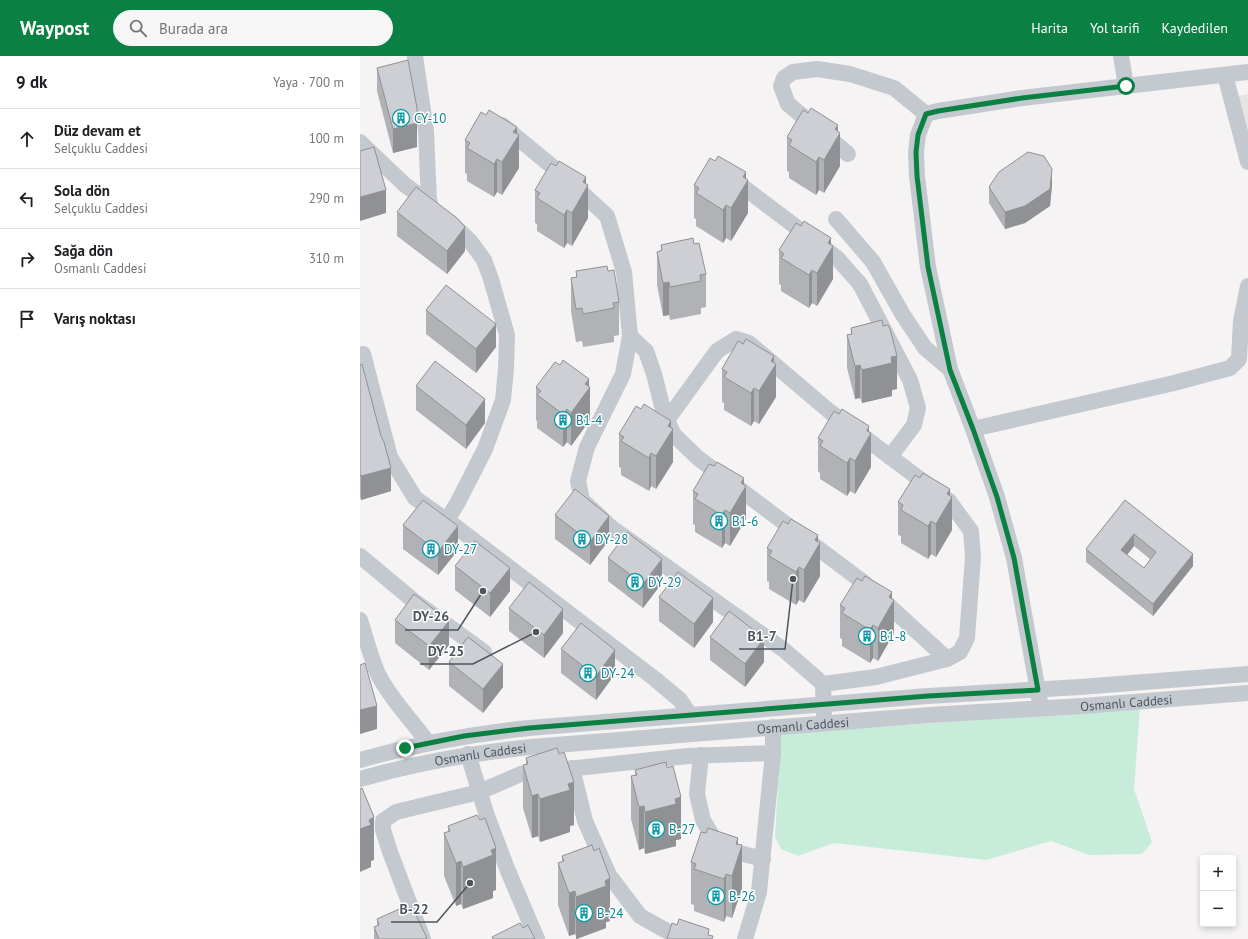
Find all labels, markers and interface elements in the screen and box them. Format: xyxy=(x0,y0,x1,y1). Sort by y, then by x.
search box xyxy=(113,10,393,46)
text: Waypost xyxy=(20,16,89,40)
icon: search xyxy=(127,17,149,39)
text: Burada ara xyxy=(159,19,228,38)
text: Harita xyxy=(1031,19,1068,37)
text: Yol tarifi xyxy=(1090,19,1140,37)
text: Kaydedilen xyxy=(1162,19,1228,37)
text: 9 dk xyxy=(16,71,47,93)
text: Yaya · 700 m xyxy=(273,74,344,91)
route start xyxy=(1117,77,1135,95)
building icon: CY-10 xyxy=(391,108,411,128)
place label: CY-10 xyxy=(414,110,446,127)
text: Düz devam et xyxy=(54,121,141,140)
icon: ahead xyxy=(16,128,38,150)
text: 100 m xyxy=(309,130,344,147)
text: Selçuklu Caddesi xyxy=(54,140,148,157)
text: Sola dön xyxy=(54,181,110,200)
icon: left xyxy=(16,188,38,210)
text: 290 m xyxy=(309,190,344,207)
text: Selçuklu Caddesi xyxy=(54,200,148,217)
text: Sağa dön xyxy=(54,241,113,260)
icon: right xyxy=(16,248,38,270)
text: 310 m xyxy=(309,250,344,267)
text: Osmanlı Caddesi xyxy=(54,260,146,277)
icon: arrive xyxy=(16,308,38,330)
text: Varış noktası xyxy=(54,309,136,328)
building icon: B1-4 xyxy=(553,410,573,430)
place label: B1-4 xyxy=(576,412,602,429)
building icon: B1-6 xyxy=(709,511,729,531)
place label: B1-6 xyxy=(732,513,758,530)
building icon: DY-28 xyxy=(572,529,592,549)
place label: DY-28 xyxy=(595,531,628,548)
building icon: DY-27 xyxy=(421,539,441,559)
place label: DY-27 xyxy=(444,541,477,558)
building icon: DY-29 xyxy=(625,572,645,592)
place label: DY-29 xyxy=(648,574,681,591)
callout: DY-26 xyxy=(405,604,458,630)
text: DY-26 xyxy=(413,607,449,625)
callout: B1-7 xyxy=(739,623,785,649)
building icon: B1-8 xyxy=(857,626,877,646)
text: B1-7 xyxy=(747,627,777,645)
place label: B1-8 xyxy=(880,628,906,645)
callout: DY-25 xyxy=(420,638,473,664)
text: DY-25 xyxy=(428,642,464,660)
building icon: DY-24 xyxy=(578,663,598,683)
place label: DY-24 xyxy=(601,665,634,682)
street label: Osmanlı Caddesi xyxy=(1079,690,1173,715)
street label: Osmanlı Caddesi xyxy=(756,713,850,737)
route end xyxy=(396,739,414,757)
street label: Osmanlı Caddesi xyxy=(433,739,527,770)
building icon: B-27 xyxy=(646,819,666,839)
place label: B-27 xyxy=(669,821,695,838)
map controls xyxy=(1200,855,1236,927)
button: + xyxy=(1200,855,1236,891)
building icon: B-26 xyxy=(706,886,726,906)
place label: B-26 xyxy=(729,888,755,905)
button: − xyxy=(1200,891,1236,927)
callout: B-22 xyxy=(391,896,437,922)
text: B-22 xyxy=(399,900,429,918)
building icon: B-24 xyxy=(574,903,594,923)
place label: B-24 xyxy=(597,905,623,922)

